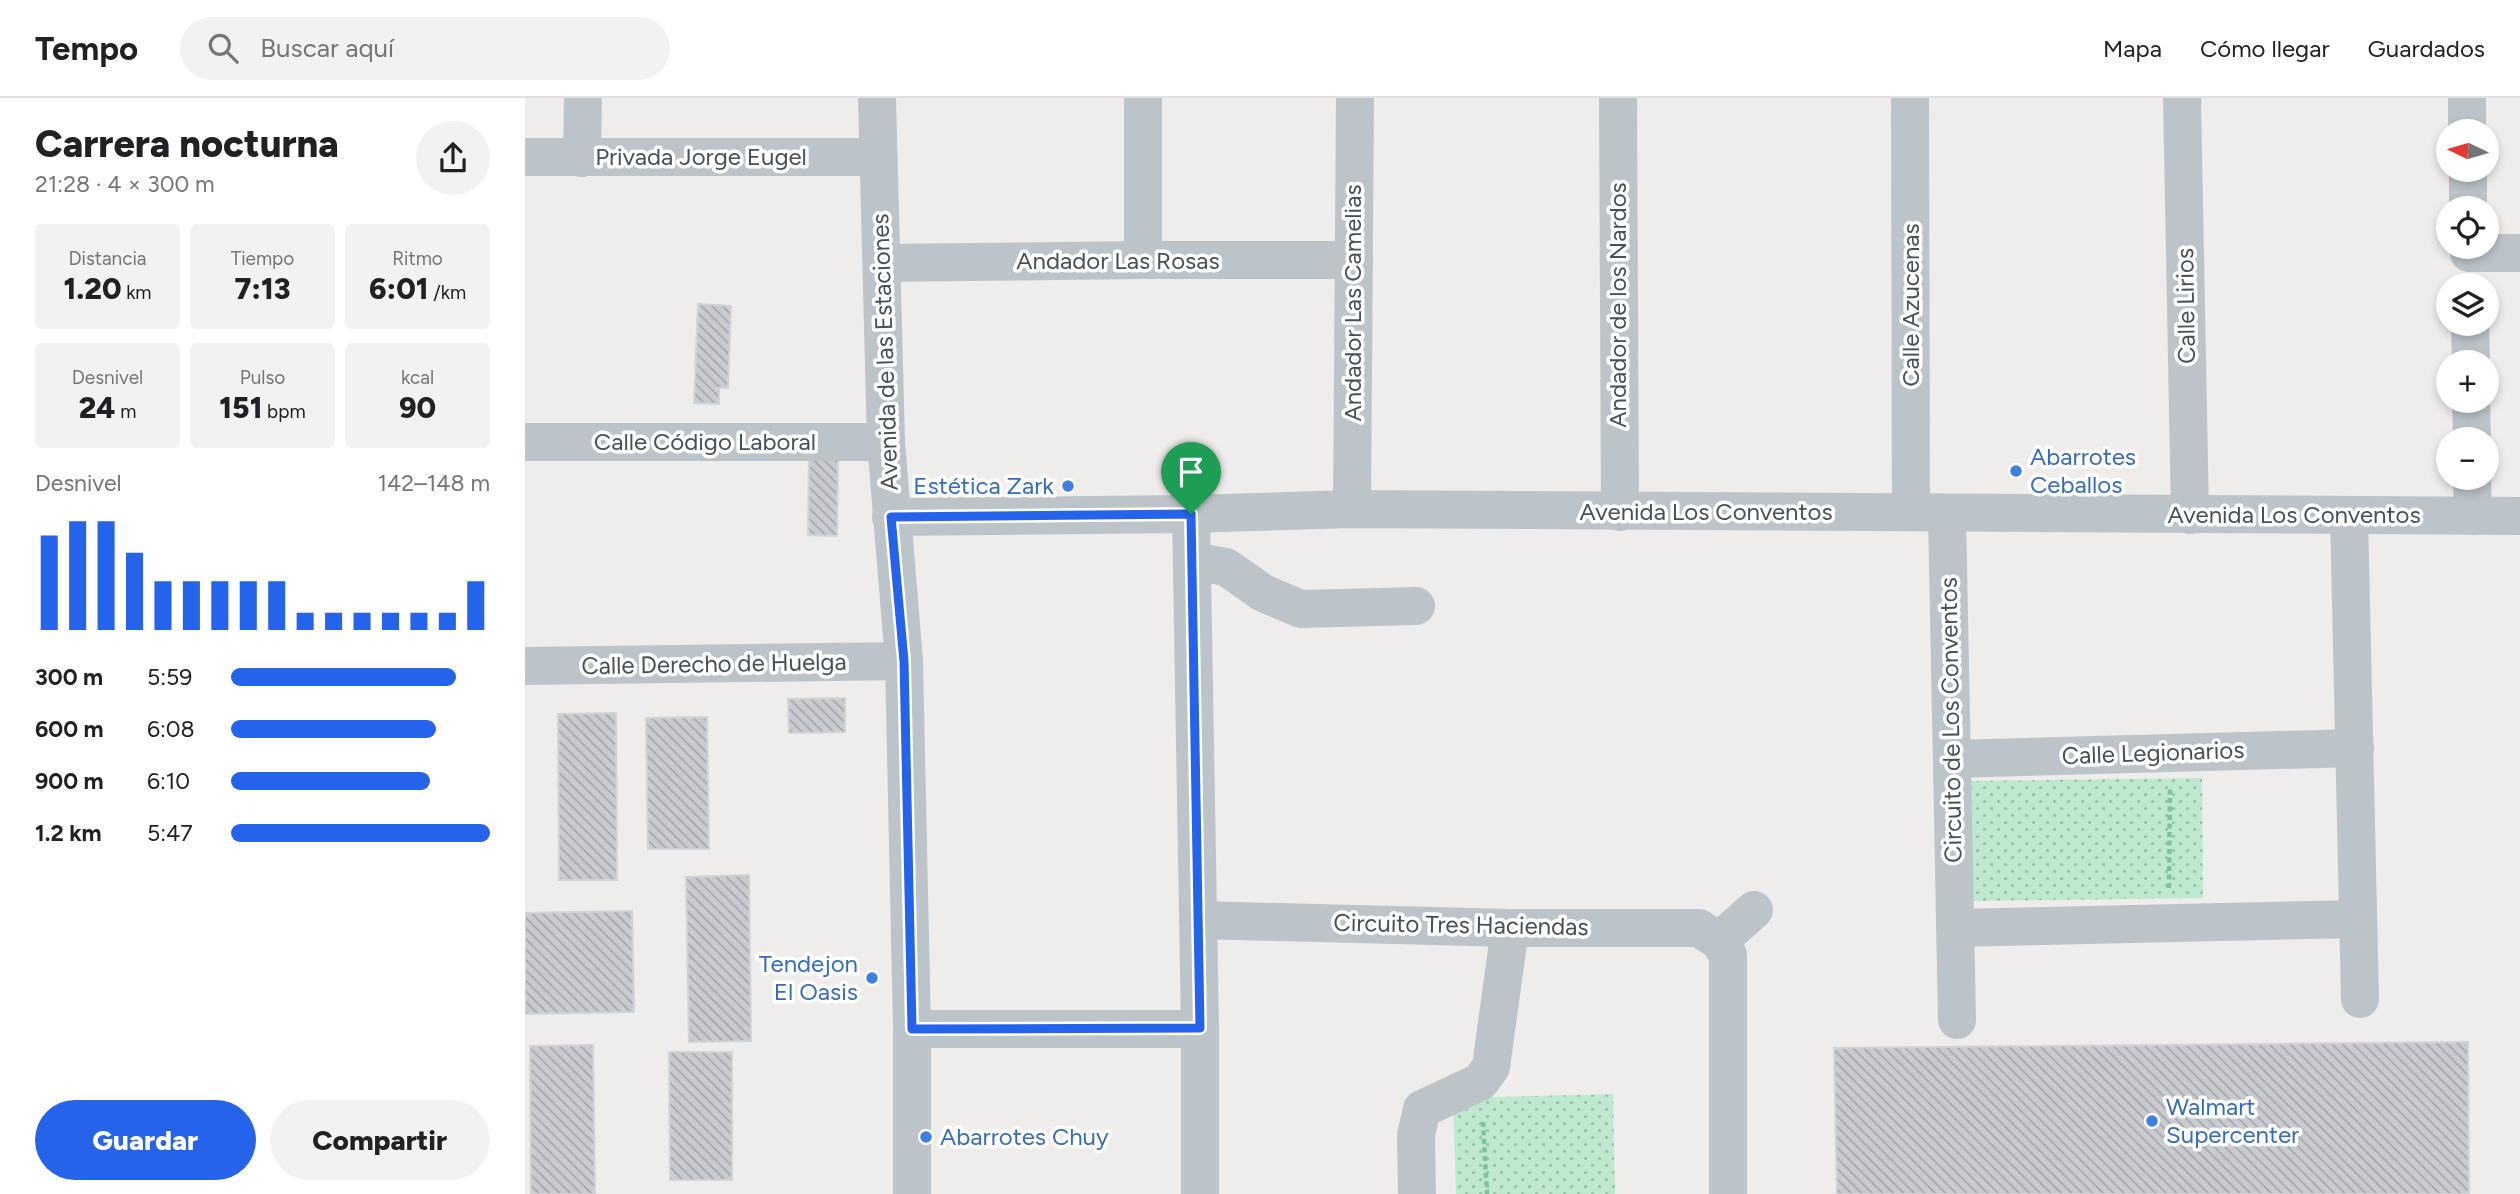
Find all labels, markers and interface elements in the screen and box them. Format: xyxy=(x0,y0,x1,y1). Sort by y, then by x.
search box xyxy=(180,17,670,80)
text: Tempo xyxy=(35,29,138,68)
icon: search xyxy=(204,29,242,67)
text: Buscar aquí xyxy=(260,32,394,64)
text: Mapa xyxy=(2103,34,2162,63)
text: Cómo llegar xyxy=(2200,34,2330,63)
text: Guardados xyxy=(2368,34,2485,63)
north arrow xyxy=(2436,119,2499,182)
map controls xyxy=(2436,119,2499,490)
text: Carrera nocturna xyxy=(35,121,339,167)
button: share xyxy=(416,121,490,195)
street label: Privada Jorge Eugel xyxy=(595,142,807,171)
text: 21:28 · 4 × 300 m xyxy=(35,170,215,198)
street label: Andador de los Nardos xyxy=(1603,182,1632,428)
street label: Andador Las Camelias xyxy=(1338,184,1367,422)
button: locate xyxy=(2436,196,2499,259)
street label: Avenida de las Estaciones xyxy=(865,213,904,491)
street label: Calle Azucenas xyxy=(1896,223,1925,387)
street label: Andador Las Rosas xyxy=(1016,246,1220,275)
text: Distancia xyxy=(68,247,147,270)
text: Tiempo xyxy=(231,247,294,270)
text: Ritmo xyxy=(392,247,443,270)
street label: Calle Lirios xyxy=(2170,248,2201,364)
text: 1.20 xyxy=(63,270,121,307)
text: 7:13 xyxy=(234,270,291,307)
text: 6:01 xyxy=(369,270,429,307)
button: layers xyxy=(2436,273,2499,336)
text: km xyxy=(121,281,152,304)
text: /km xyxy=(429,281,466,304)
button: + xyxy=(2436,350,2499,413)
text: Desnivel xyxy=(72,366,143,389)
text: Pulso xyxy=(240,366,285,389)
text: kcal xyxy=(401,366,434,389)
text: 24 xyxy=(79,389,115,426)
text: 151 xyxy=(219,389,262,426)
text: 90 xyxy=(399,389,436,426)
text: m xyxy=(115,400,136,423)
text: bpm xyxy=(262,400,306,423)
street label: Calle Código Laboral xyxy=(594,427,816,456)
button: − xyxy=(2436,427,2499,490)
pin xyxy=(1161,442,1221,514)
place label: Abarrotes Ceballos xyxy=(2030,442,2136,499)
icon: arrive xyxy=(1172,453,1210,491)
marker: Abarrotes Ceballos xyxy=(2008,463,2024,479)
text: Desnivel xyxy=(35,469,122,497)
text: 142–148 m xyxy=(378,469,490,497)
place label: Estética Zark xyxy=(913,471,1054,500)
marker: Estética Zark xyxy=(1060,478,1076,494)
street label: Avenida Los Conventos xyxy=(1579,497,1833,526)
street label: Avenida Los Conventos xyxy=(2167,500,2421,529)
street label: Circuito de Los Conventos xyxy=(1934,577,1967,863)
street label: Calle Derecho de Huelga xyxy=(581,647,847,680)
text: 300 m xyxy=(35,663,103,691)
text: 5:59 xyxy=(147,663,192,691)
text: 600 m xyxy=(35,715,104,743)
text: 6:08 xyxy=(147,715,195,743)
street label: Calle Legionarios xyxy=(2061,735,2245,770)
text: 900 m xyxy=(35,767,104,795)
text: 6:10 xyxy=(147,767,190,795)
text: 1.2 km xyxy=(35,819,102,847)
text: 5:47 xyxy=(147,819,193,847)
street label: Circuito Tres Haciendas xyxy=(1333,908,1589,941)
place label: Tendejon El Oasis xyxy=(759,949,858,1006)
marker: Tendejon El Oasis xyxy=(864,970,880,986)
place label: Walmart Supercenter xyxy=(2166,1092,2299,1149)
button: Guardar xyxy=(35,1100,256,1180)
button: Compartir xyxy=(270,1100,490,1180)
marker: Walmart Supercenter xyxy=(2144,1113,2160,1129)
place label: Abarrotes Chuy xyxy=(940,1122,1109,1151)
marker: Abarrotes Chuy xyxy=(918,1129,934,1145)

